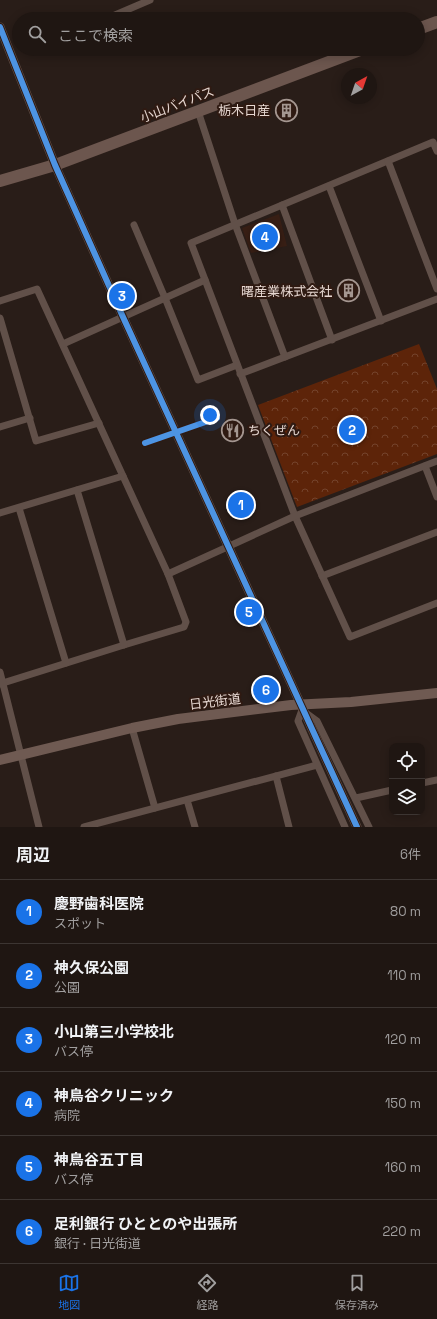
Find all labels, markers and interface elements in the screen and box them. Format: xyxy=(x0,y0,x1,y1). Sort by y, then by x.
search box xyxy=(12,12,425,56)
icon: search xyxy=(26,23,48,45)
text: ここで検索 xyxy=(58,26,133,45)
north arrow xyxy=(341,68,377,104)
street label: 小山バイパス xyxy=(138,83,217,126)
building icon: 栃木日産 xyxy=(273,97,299,123)
place label: 栃木日産 xyxy=(218,102,270,119)
pin: 4 xyxy=(252,222,278,252)
building icon: 曙産業株式会社 xyxy=(335,278,361,304)
pin: 3 xyxy=(109,281,135,311)
place label: 曙産業株式会社 xyxy=(241,283,332,300)
your location xyxy=(200,405,220,425)
pin: 2 xyxy=(339,415,365,445)
restaurant icon: ちくぜん xyxy=(220,417,246,443)
place label: ちくぜん xyxy=(248,422,300,439)
pin: 1 xyxy=(228,490,254,520)
pin: 5 xyxy=(236,597,262,627)
pin: 6 xyxy=(253,675,279,705)
street label: 日光街道 xyxy=(188,690,242,713)
map controls xyxy=(389,743,425,815)
button: locate xyxy=(389,743,425,779)
button: layers xyxy=(389,779,425,815)
text: 周辺 xyxy=(16,844,50,866)
text: 6件 xyxy=(400,846,421,863)
text: 慶野歯科医院 xyxy=(54,894,144,913)
text: 1 xyxy=(26,903,32,920)
text: 80 m xyxy=(390,903,421,920)
text: スポット xyxy=(54,915,106,932)
text: 神久保公園 xyxy=(54,958,129,977)
text: 2 xyxy=(25,967,33,984)
text: 110 m xyxy=(387,967,421,984)
text: 公園 xyxy=(54,979,80,996)
text: 小山第三小学校北 xyxy=(54,1022,174,1041)
text: 3 xyxy=(25,1031,33,1048)
text: 120 m xyxy=(385,1031,421,1048)
text: バス停 xyxy=(54,1043,93,1060)
text: 神鳥谷クリニック xyxy=(54,1086,174,1105)
text: 4 xyxy=(25,1095,33,1112)
text: 150 m xyxy=(385,1095,421,1112)
text: 病院 xyxy=(54,1107,80,1124)
text: 神鳥谷五丁目 xyxy=(54,1150,144,1169)
text: 5 xyxy=(25,1159,33,1176)
text: 160 m xyxy=(385,1159,421,1176)
text: バス停 xyxy=(54,1171,93,1188)
text: 足利銀行 ひととのや出張所 xyxy=(54,1214,237,1233)
text: 6 xyxy=(25,1223,33,1240)
text: 220 m xyxy=(382,1223,421,1240)
text: 銀行 · 日光街道 xyxy=(54,1235,141,1252)
tab: 地図 xyxy=(58,1272,80,1312)
tab: 経路 xyxy=(196,1272,218,1312)
tab: 保存済み xyxy=(335,1272,379,1312)

